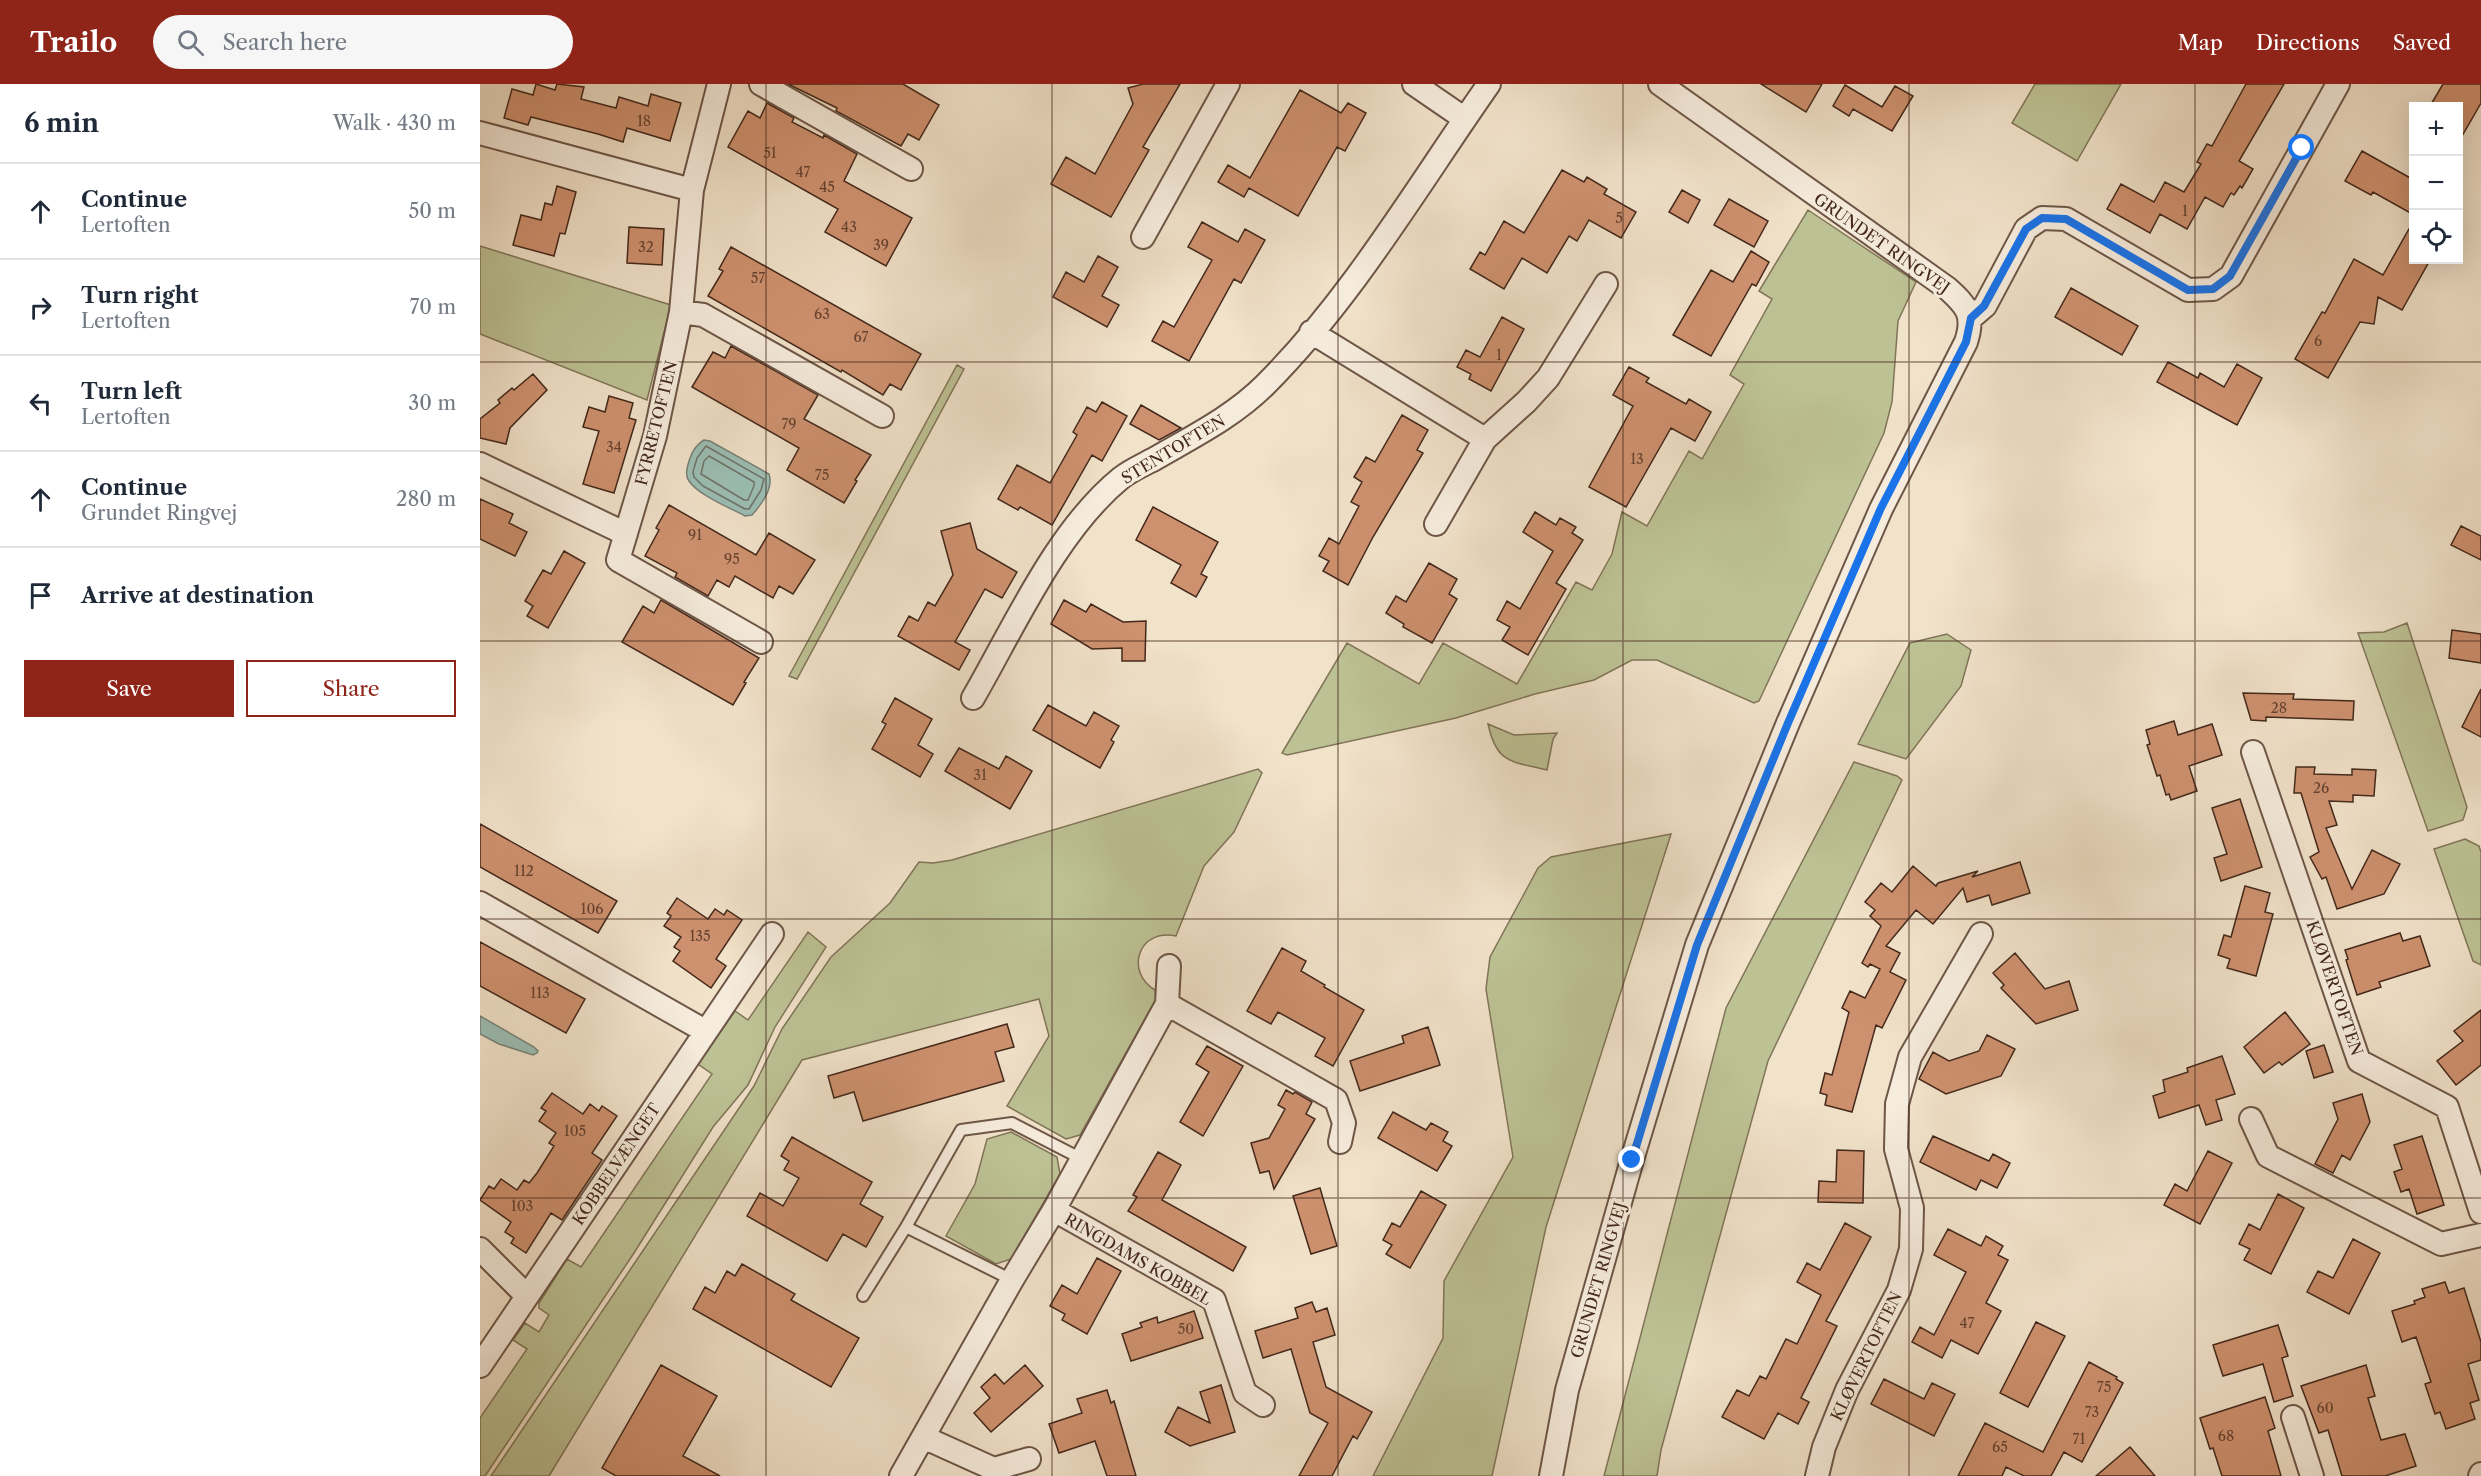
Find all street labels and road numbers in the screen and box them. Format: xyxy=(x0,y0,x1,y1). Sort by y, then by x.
street label: GRUNDET RINGVEJ xyxy=(1810,188,1954,298)
street label: FYRRETOFTEN xyxy=(631,359,681,487)
street label: STENTOFTEN xyxy=(1117,410,1229,488)
street label: KLØVERTOFTEN xyxy=(2303,918,2367,1058)
street label: KOBBELVÆNGET xyxy=(568,1099,664,1229)
street label: GRUNDET RINGVEJ xyxy=(1566,1199,1630,1360)
street label: RINGDAMS KOBBEL xyxy=(1061,1209,1216,1310)
street label: KLØVERTOFTEN xyxy=(1826,1288,1906,1424)

